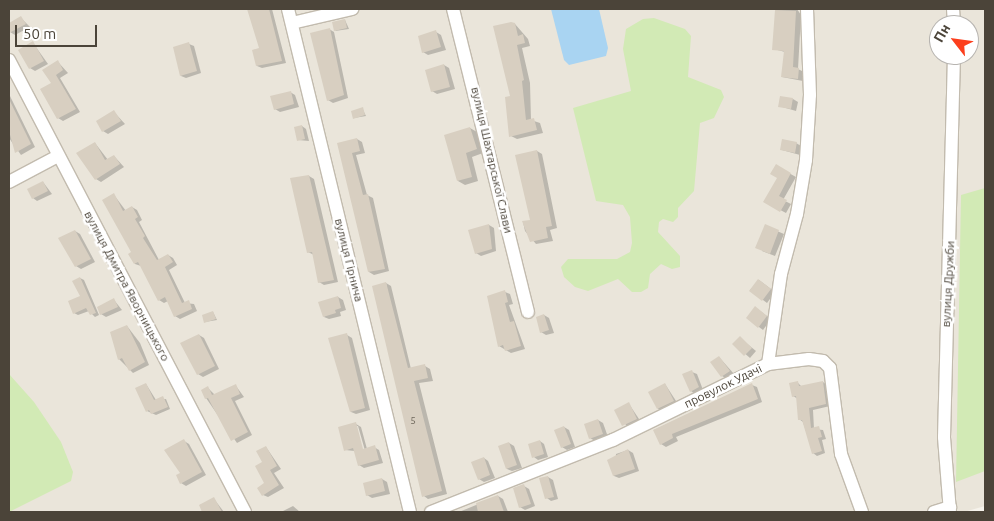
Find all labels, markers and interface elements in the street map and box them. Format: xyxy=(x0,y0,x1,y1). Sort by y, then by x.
scale bar xyxy=(18,15,100,47)
north arrow xyxy=(929,15,979,65)
text: Пн xyxy=(930,21,953,45)
text: 50 m xyxy=(23,25,56,42)
street label: вулиця Шахтарської Слави xyxy=(468,85,516,235)
street label: вулиця Дмитра Яворницького xyxy=(81,208,173,364)
street label: вулиця Гірнича xyxy=(332,217,366,303)
street label: вулиця Дружби xyxy=(939,240,957,328)
street label: провулок Удачі xyxy=(682,361,764,411)
house number: 5 xyxy=(410,415,416,427)

